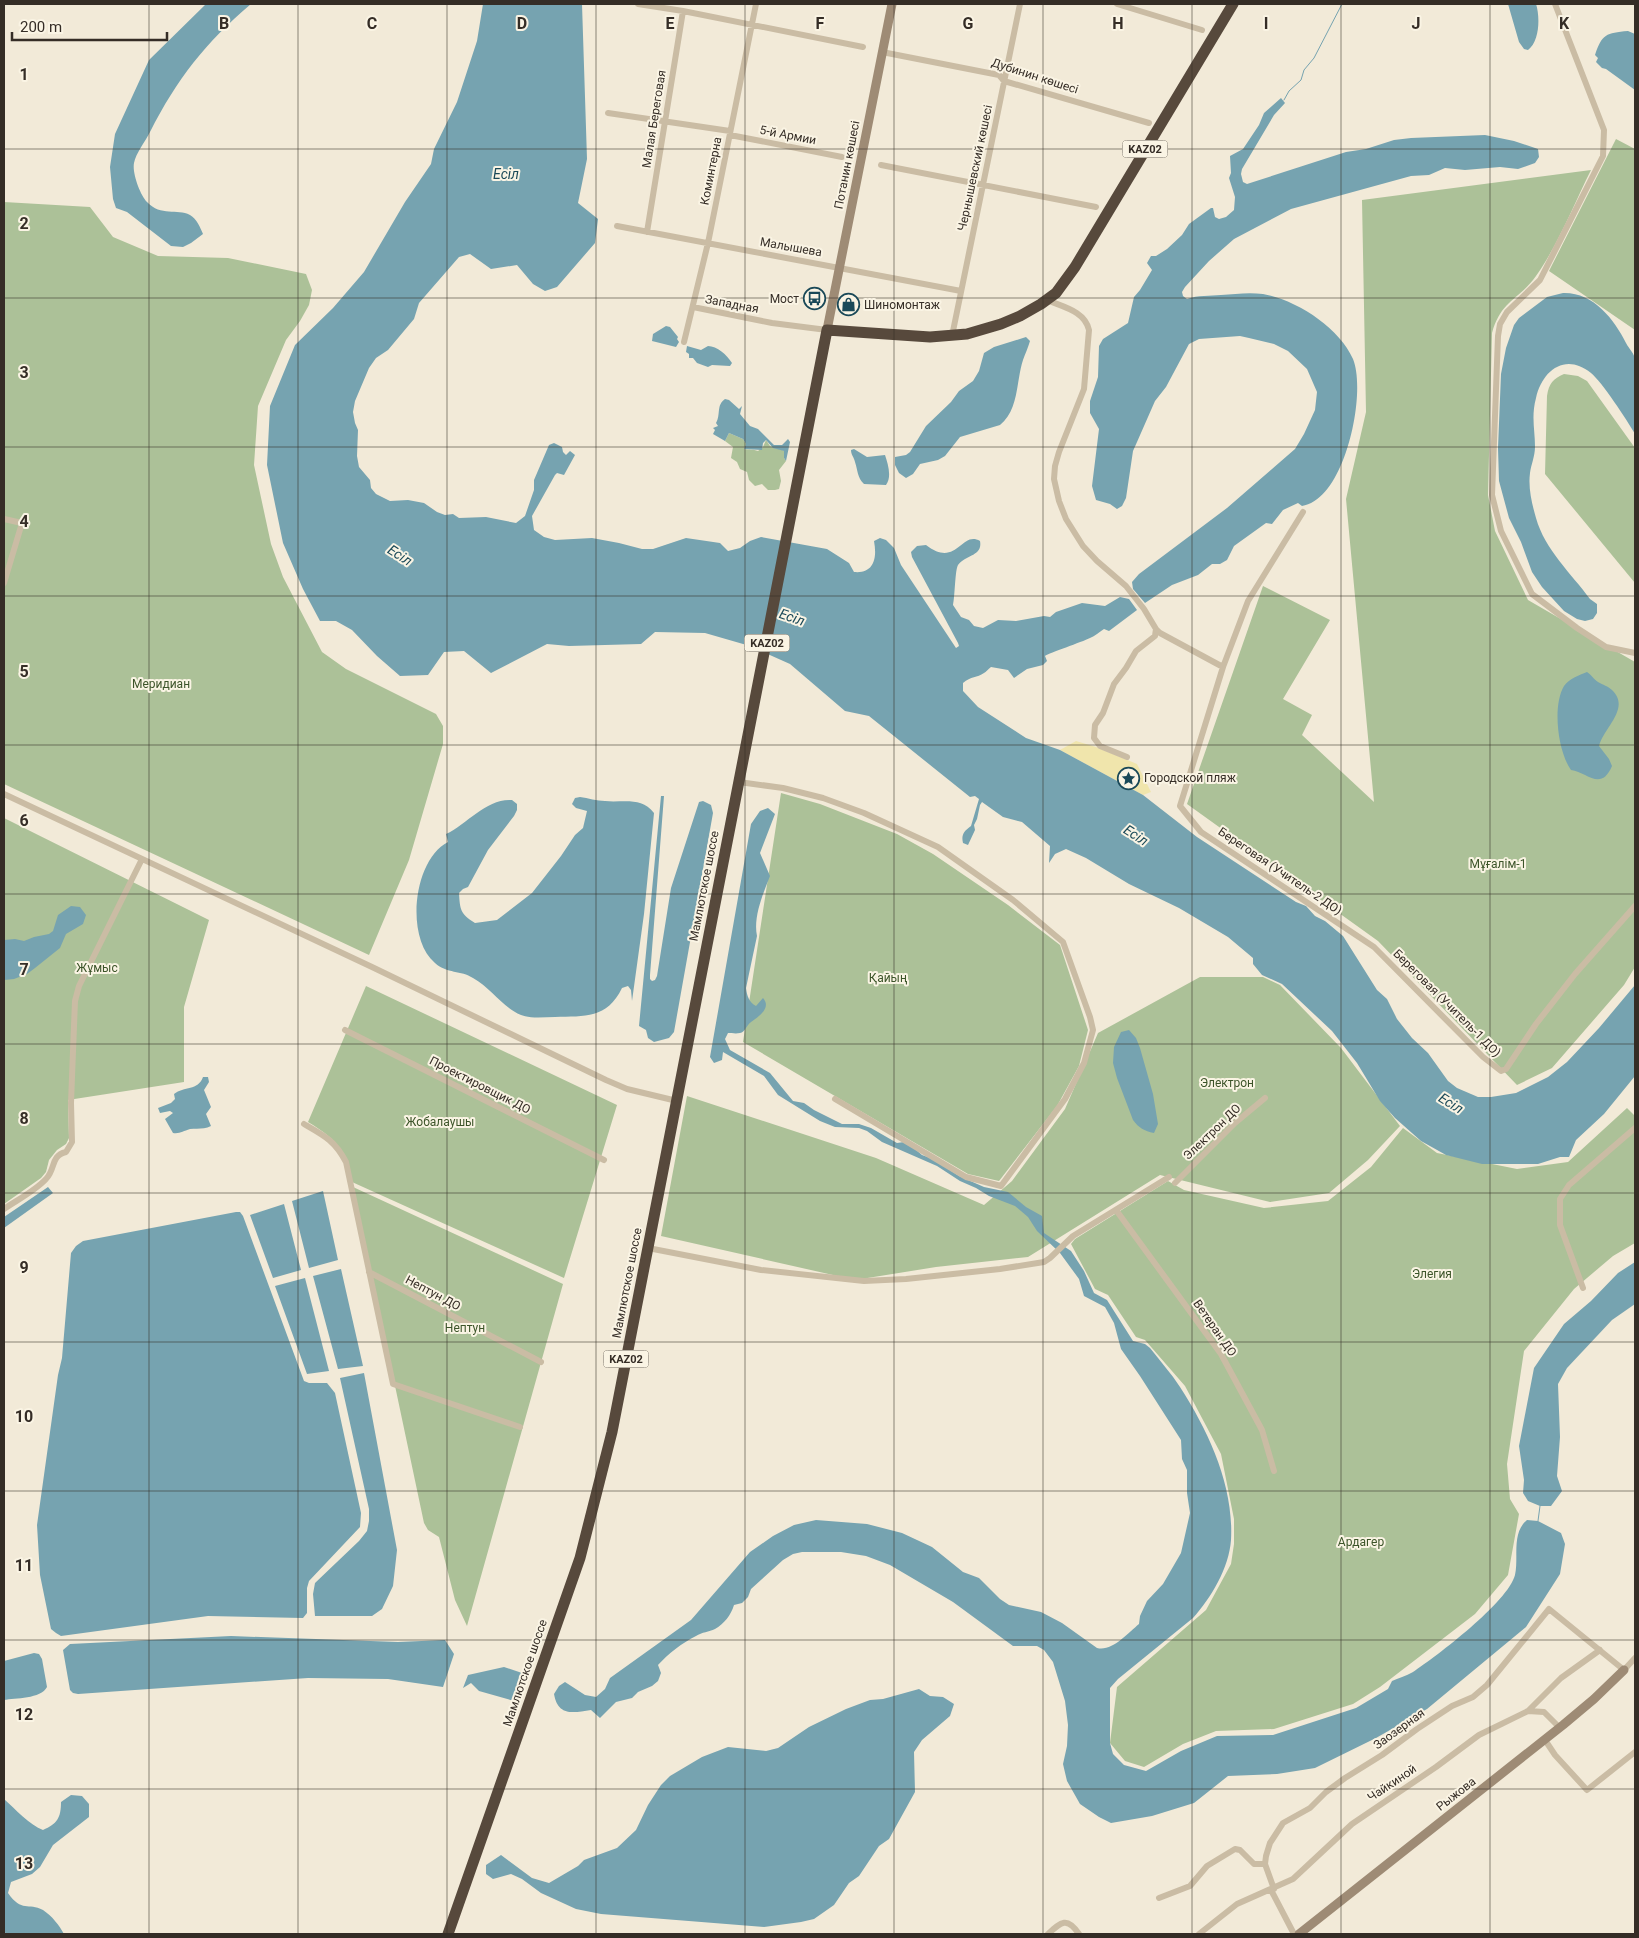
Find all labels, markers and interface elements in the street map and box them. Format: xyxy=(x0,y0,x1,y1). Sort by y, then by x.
scale bar xyxy=(12,10,168,42)
text: B xyxy=(219,14,229,33)
text: C xyxy=(367,14,377,33)
text: D xyxy=(517,14,527,33)
text: E xyxy=(666,14,675,33)
text: F xyxy=(816,14,825,33)
text: G xyxy=(963,14,974,33)
text: H xyxy=(1112,14,1124,33)
text: I xyxy=(1264,14,1268,33)
text: J xyxy=(1412,14,1420,33)
text: K xyxy=(1559,14,1570,33)
text: 200 m xyxy=(20,18,62,36)
street label: Дубинин көшесі xyxy=(990,55,1080,97)
text: 1 xyxy=(19,65,29,84)
street label: Малая Береговая xyxy=(639,69,669,169)
street label: Чернышевский көшесі xyxy=(955,104,995,232)
street label: Потанин көшесі xyxy=(832,120,862,210)
street label: 5-й Армии xyxy=(759,123,818,147)
street label: Коминтерна xyxy=(698,136,724,206)
road number: KAZ02 xyxy=(1122,140,1168,158)
water label: Есіл xyxy=(493,166,519,182)
text: 2 xyxy=(19,214,29,233)
street label: Малышева xyxy=(759,235,823,259)
bus stop icon: Мост xyxy=(803,287,827,311)
street label: Западная xyxy=(704,292,760,316)
place label: Мост xyxy=(770,292,799,306)
shop icon: Шиномонтаж xyxy=(836,293,860,317)
place label: Шиномонтаж xyxy=(864,298,941,312)
text: 3 xyxy=(19,363,29,382)
text: 4 xyxy=(19,512,29,531)
water label: Есіл xyxy=(385,541,415,569)
water label: Есіл xyxy=(777,605,807,629)
road number: KAZ02 xyxy=(744,634,790,651)
text: 5 xyxy=(19,662,29,681)
park label: Меридиан xyxy=(132,677,190,691)
place icon: Городской пляж xyxy=(1116,766,1140,790)
place label: Городской пляж xyxy=(1144,771,1237,785)
text: 6 xyxy=(19,811,29,830)
water label: Есіл xyxy=(1121,821,1151,849)
street label: Береговая (Учитель-2 ДО) xyxy=(1215,824,1345,918)
street label: Мамлютское шоссе xyxy=(686,830,722,942)
park label: Мұғалім-1 xyxy=(1470,857,1526,871)
street label: Береговая (Учитель-1 ДО) xyxy=(1390,946,1504,1060)
text: 7 xyxy=(19,960,29,979)
park label: Жұмыс xyxy=(76,961,118,975)
park label: Қайың xyxy=(869,971,907,985)
street label: Проектировщик ДО xyxy=(427,1053,533,1117)
park label: Электрон xyxy=(1200,1076,1254,1090)
water label: Есіл xyxy=(1436,1089,1466,1117)
street label: Электрон ДО xyxy=(1180,1101,1244,1163)
text: 8 xyxy=(19,1109,29,1128)
park label: Жобалаушы xyxy=(406,1115,474,1129)
street label: Мамлютское шоссе xyxy=(609,1227,645,1339)
text: 9 xyxy=(19,1258,29,1277)
park label: Элегия xyxy=(1412,1267,1452,1281)
street label: Нептун ДО xyxy=(403,1273,463,1313)
street label: Ветеран ДО xyxy=(1190,1297,1240,1359)
park label: Нептун xyxy=(445,1321,485,1335)
road number: KAZ02 xyxy=(604,1350,648,1368)
text: 10 xyxy=(15,1407,33,1426)
park label: Ардагер xyxy=(1338,1535,1384,1549)
text: 11 xyxy=(15,1556,33,1575)
street label: Мамлютское шоссе xyxy=(500,1618,550,1728)
text: 12 xyxy=(15,1705,33,1724)
street label: Заозерная xyxy=(1371,1706,1427,1752)
street label: Чайкиной xyxy=(1365,1762,1419,1804)
street label: Рыжова xyxy=(1433,1774,1479,1814)
text: 13 xyxy=(15,1854,33,1873)

